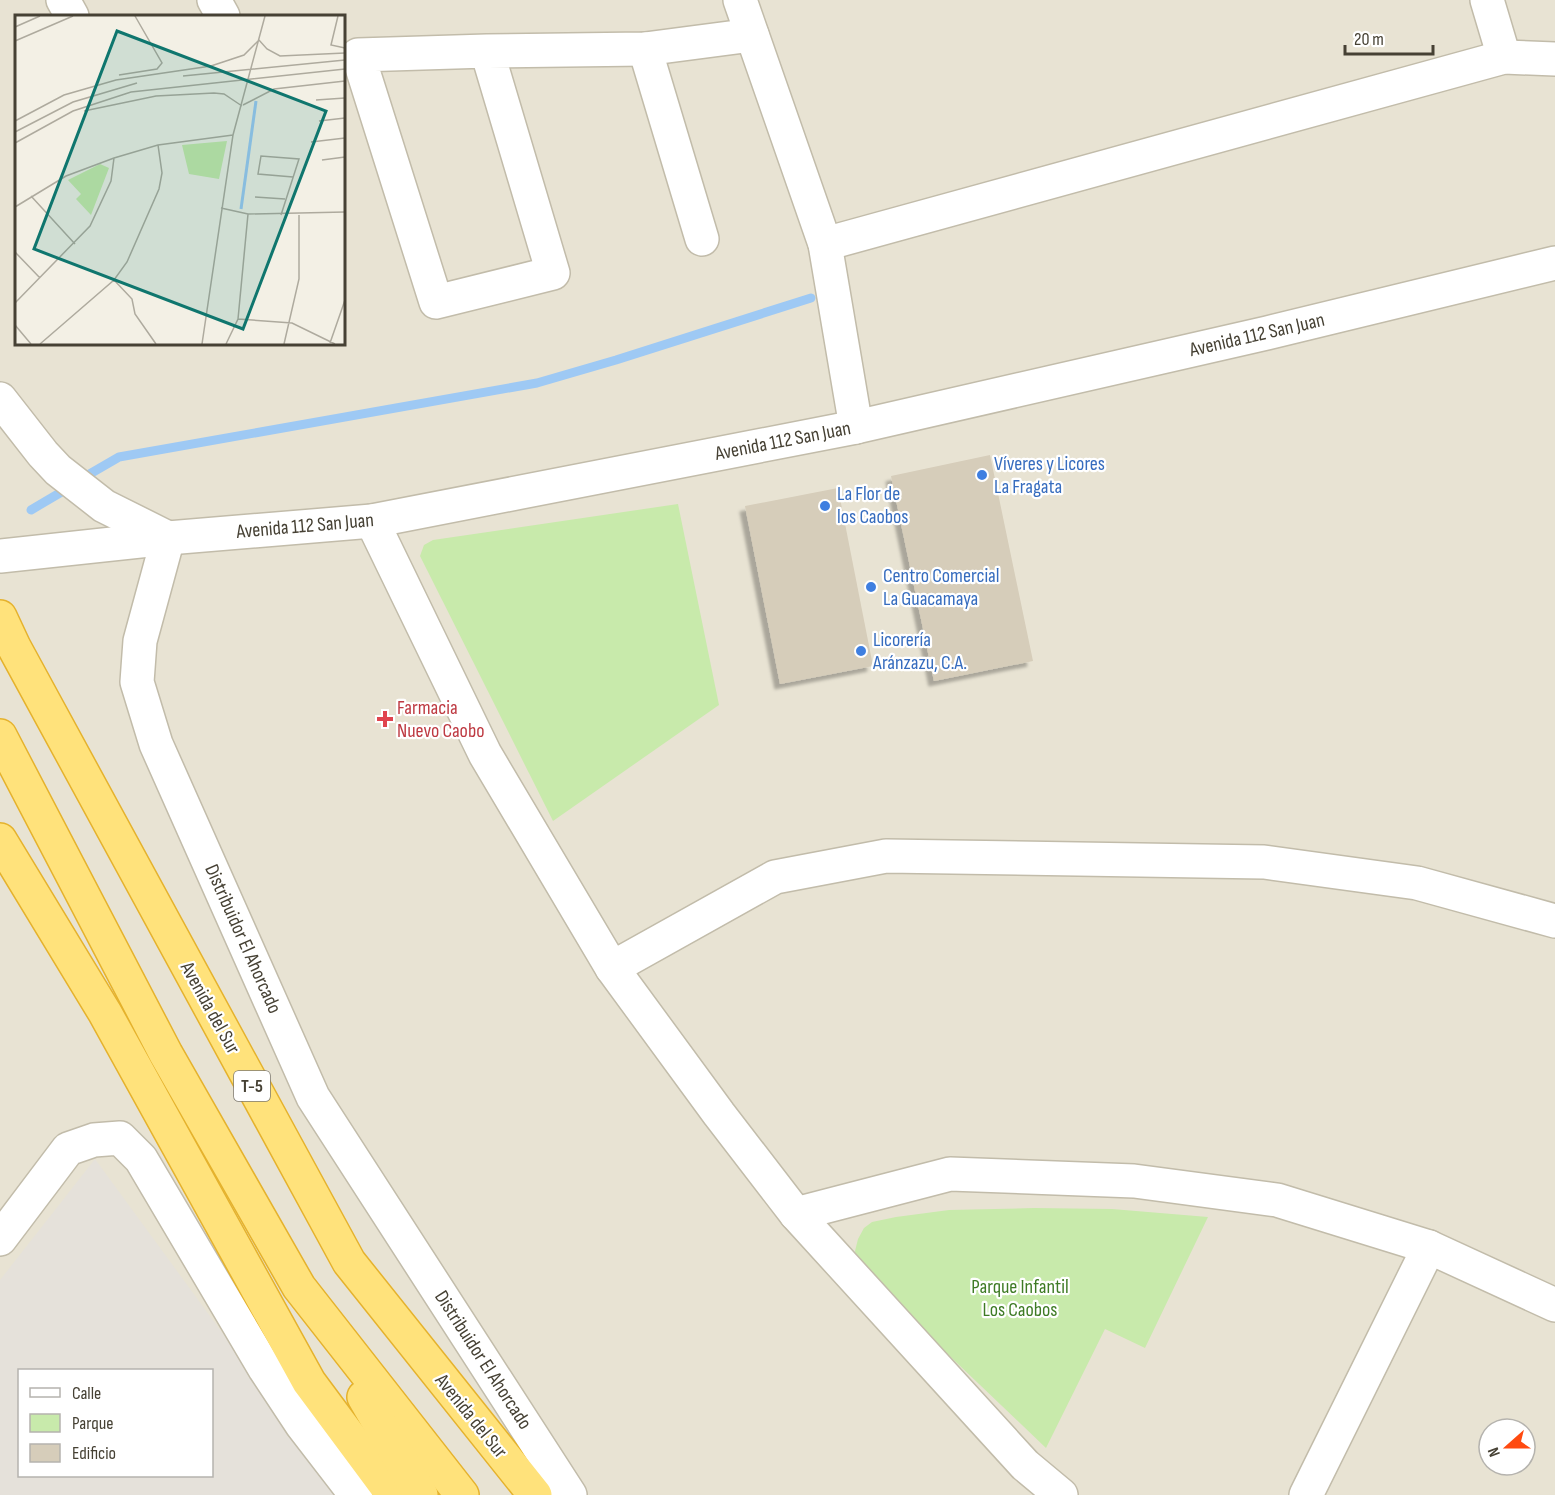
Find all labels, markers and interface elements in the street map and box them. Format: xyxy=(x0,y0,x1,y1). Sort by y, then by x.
inset map xyxy=(15,15,345,345)
scale bar xyxy=(1345,18,1434,56)
text: 20 m xyxy=(1354,29,1384,50)
street label: Avenida 112 San Juan xyxy=(1186,308,1327,362)
street label: Avenida 112 San Juan xyxy=(712,416,853,466)
place label: Víveres y Licores La Fragata xyxy=(994,452,1105,499)
marker: Víveres y Licores La Fragata xyxy=(975,468,989,482)
place label: La Flor de los Caobos xyxy=(837,482,909,529)
marker: La Flor de los Caobos xyxy=(818,499,832,513)
street label: Avenida 112 San Juan xyxy=(234,508,375,544)
place label: Centro Comercial La Guacamaya xyxy=(883,564,1000,611)
marker: Centro Comercial La Guacamaya xyxy=(864,580,878,594)
place label: Licorería Aránzazu, C.A. xyxy=(872,628,967,675)
marker: Licorería Aránzazu, C.A. xyxy=(854,644,868,658)
place label: Farmacia Nuevo Caobo xyxy=(397,696,484,743)
marker: Farmacia Nuevo Caobo xyxy=(378,712,392,726)
street label: Distribuidor El Ahorcado xyxy=(199,861,287,1017)
street label: Avenida del Sur xyxy=(174,957,245,1058)
road number: T-5 xyxy=(234,1071,270,1101)
park label: Parque Infantil Los Caobos xyxy=(971,1275,1069,1322)
street label: Distribuidor El Ahorcado xyxy=(429,1286,537,1434)
street label: Avenida del Sur xyxy=(429,1368,512,1463)
legend xyxy=(18,1369,213,1477)
text: Calle xyxy=(72,1383,101,1404)
text: Parque xyxy=(72,1413,113,1434)
north arrow xyxy=(1477,1417,1537,1477)
text: Edificio xyxy=(72,1443,116,1464)
text: N xyxy=(1484,1444,1505,1459)

